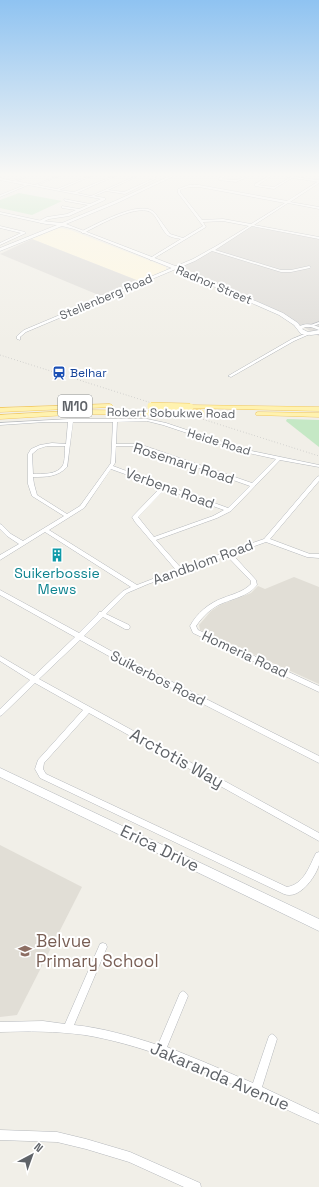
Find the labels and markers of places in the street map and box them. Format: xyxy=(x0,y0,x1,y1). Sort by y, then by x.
station icon: Belhar xyxy=(51,365,67,381)
place label: Belhar xyxy=(70,365,107,381)
building icon: Suikerbossie Mews xyxy=(49,547,65,563)
place label: Suikerbossie Mews xyxy=(14,564,100,598)
place label: Belvue Primary School xyxy=(36,930,159,972)
school or university icon: Belvue Primary School xyxy=(17,943,33,959)

